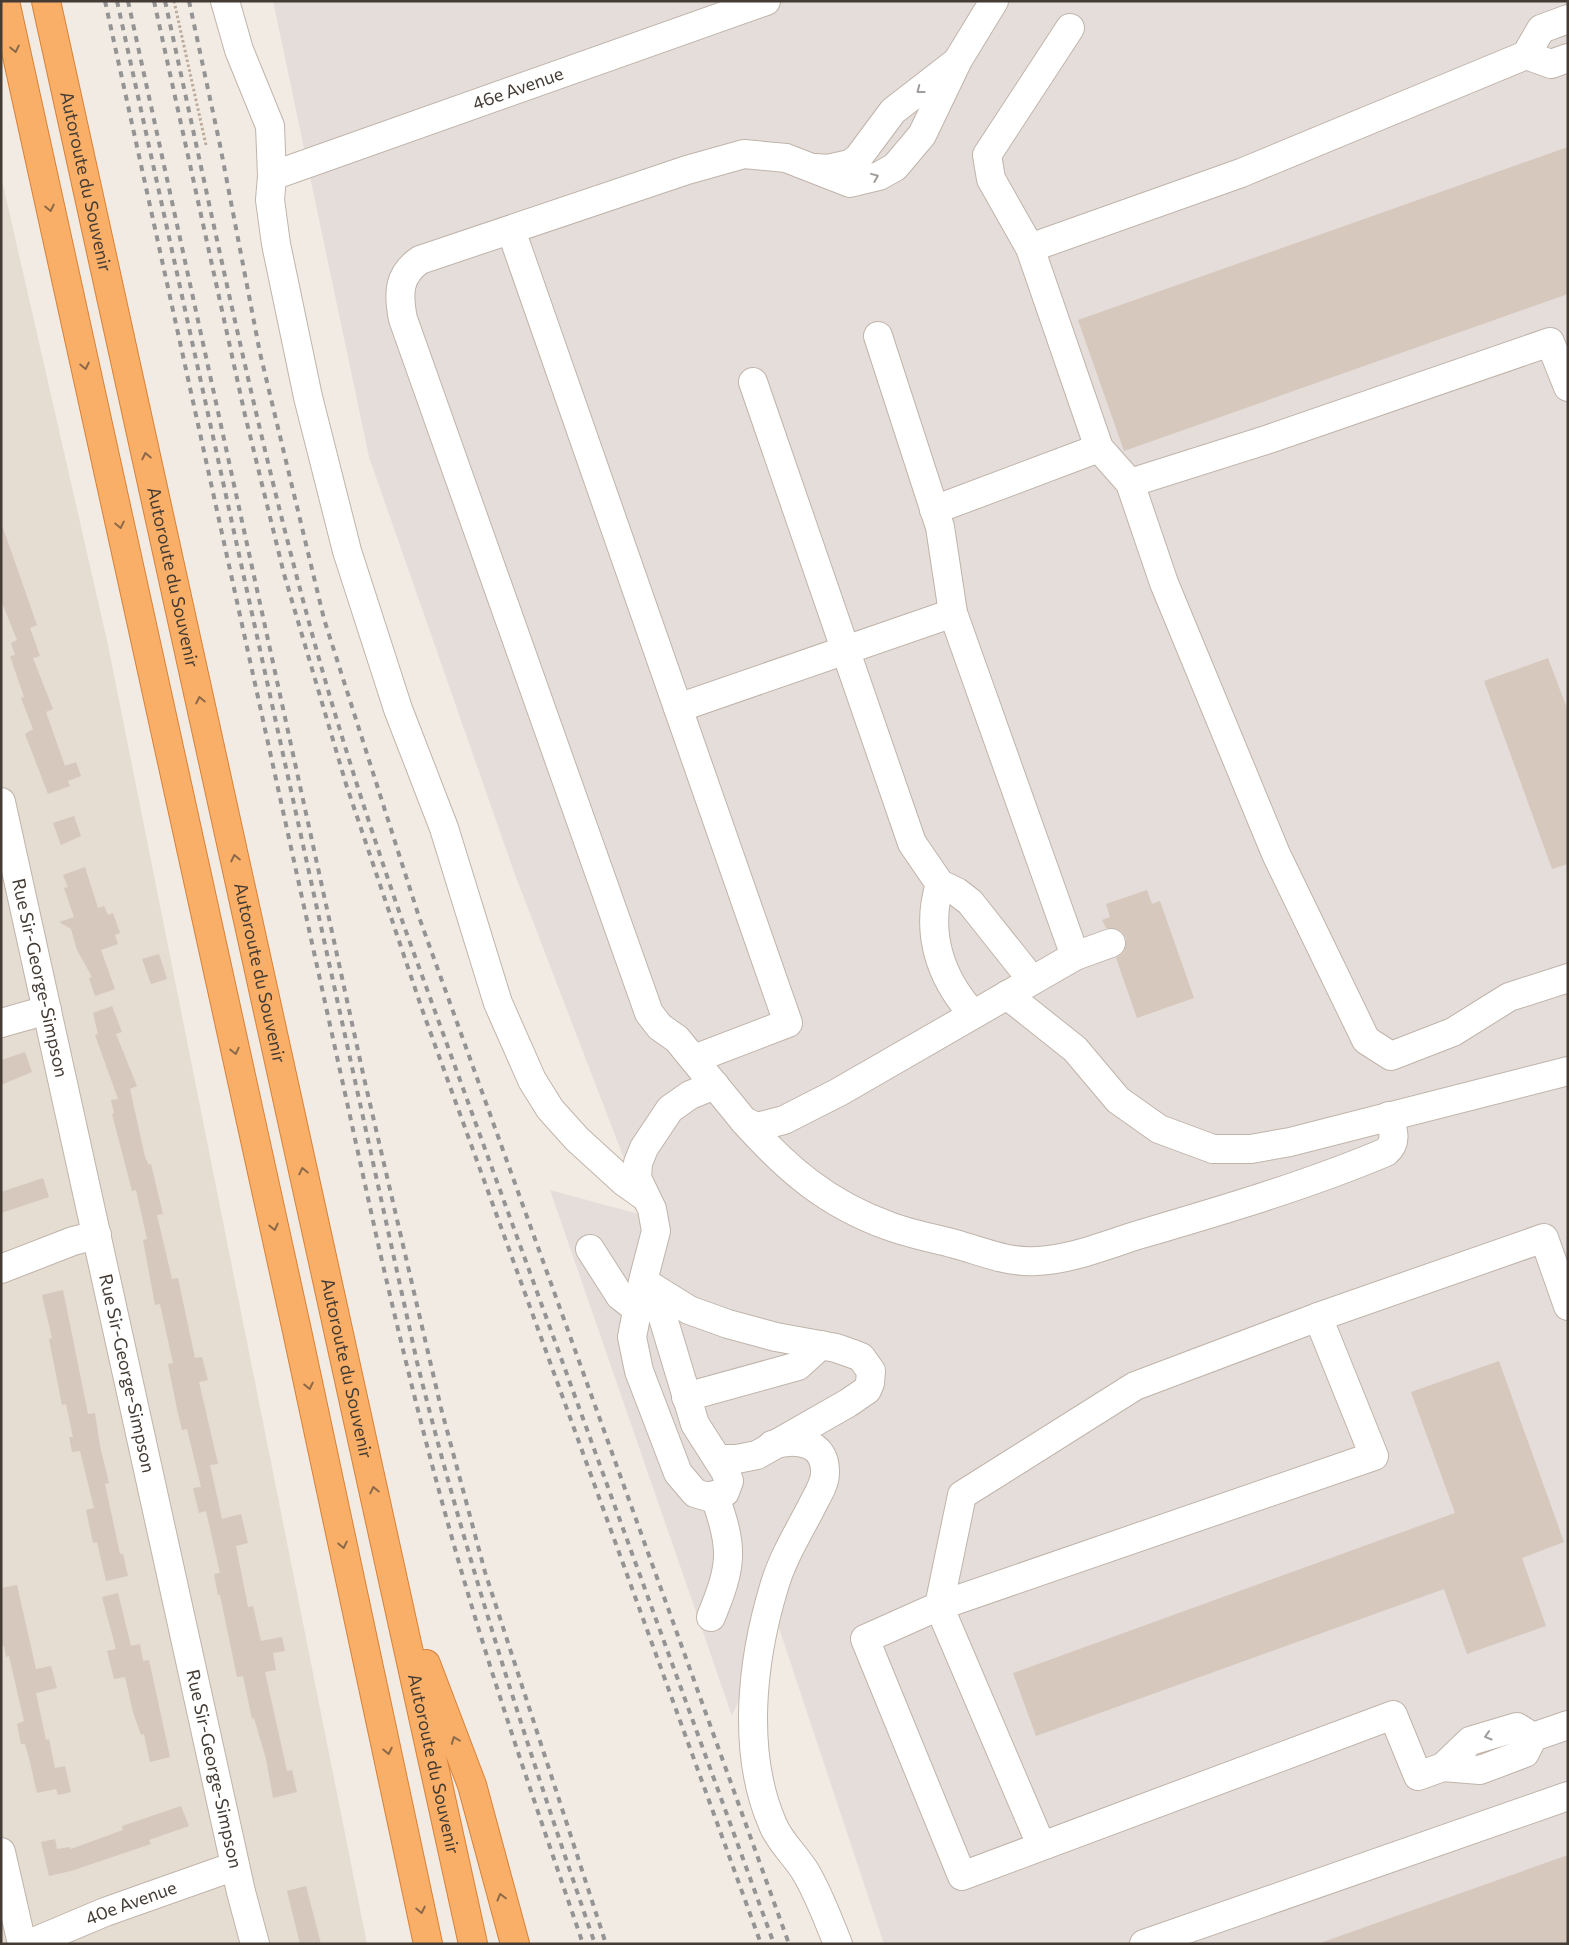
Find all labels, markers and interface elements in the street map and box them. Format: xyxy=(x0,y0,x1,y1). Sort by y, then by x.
one-way arrow xyxy=(9,44,20,53)
street label: 46e Avenue xyxy=(469,62,566,114)
one-way arrow xyxy=(917,85,926,93)
street label: Autoroute du Souvenir xyxy=(56,89,117,274)
one-way arrow xyxy=(870,173,879,183)
one-way arrow xyxy=(44,203,55,212)
one-way arrow xyxy=(79,362,90,371)
one-way arrow xyxy=(142,451,152,460)
street label: Autoroute du Souvenir xyxy=(143,485,204,669)
one-way arrow xyxy=(114,521,124,530)
one-way arrow xyxy=(195,695,206,704)
one-way arrow xyxy=(230,854,241,863)
street label: Rue Sir-George-Simpson xyxy=(8,876,73,1079)
street label: Autoroute du Souvenir xyxy=(230,880,291,1065)
one-way arrow xyxy=(229,1047,240,1056)
one-way arrow xyxy=(299,1167,309,1176)
one-way arrow xyxy=(268,1223,279,1232)
street label: Rue Sir-George-Simpson xyxy=(95,1272,160,1475)
street label: Autoroute du Souvenir xyxy=(317,1276,378,1460)
one-way arrow xyxy=(303,1381,314,1390)
one-way arrow xyxy=(369,1486,380,1495)
one-way arrow xyxy=(337,1540,348,1549)
street label: Rue Sir-George-Simpson xyxy=(182,1667,247,1870)
street label: Autoroute du Souvenir xyxy=(404,1671,465,1856)
one-way arrow xyxy=(1485,1730,1493,1740)
one-way arrow xyxy=(451,1736,461,1744)
one-way arrow xyxy=(382,1747,393,1756)
street label: 40e Avenue xyxy=(82,1876,179,1929)
one-way arrow xyxy=(497,1893,507,1901)
one-way arrow xyxy=(415,1906,426,1915)

